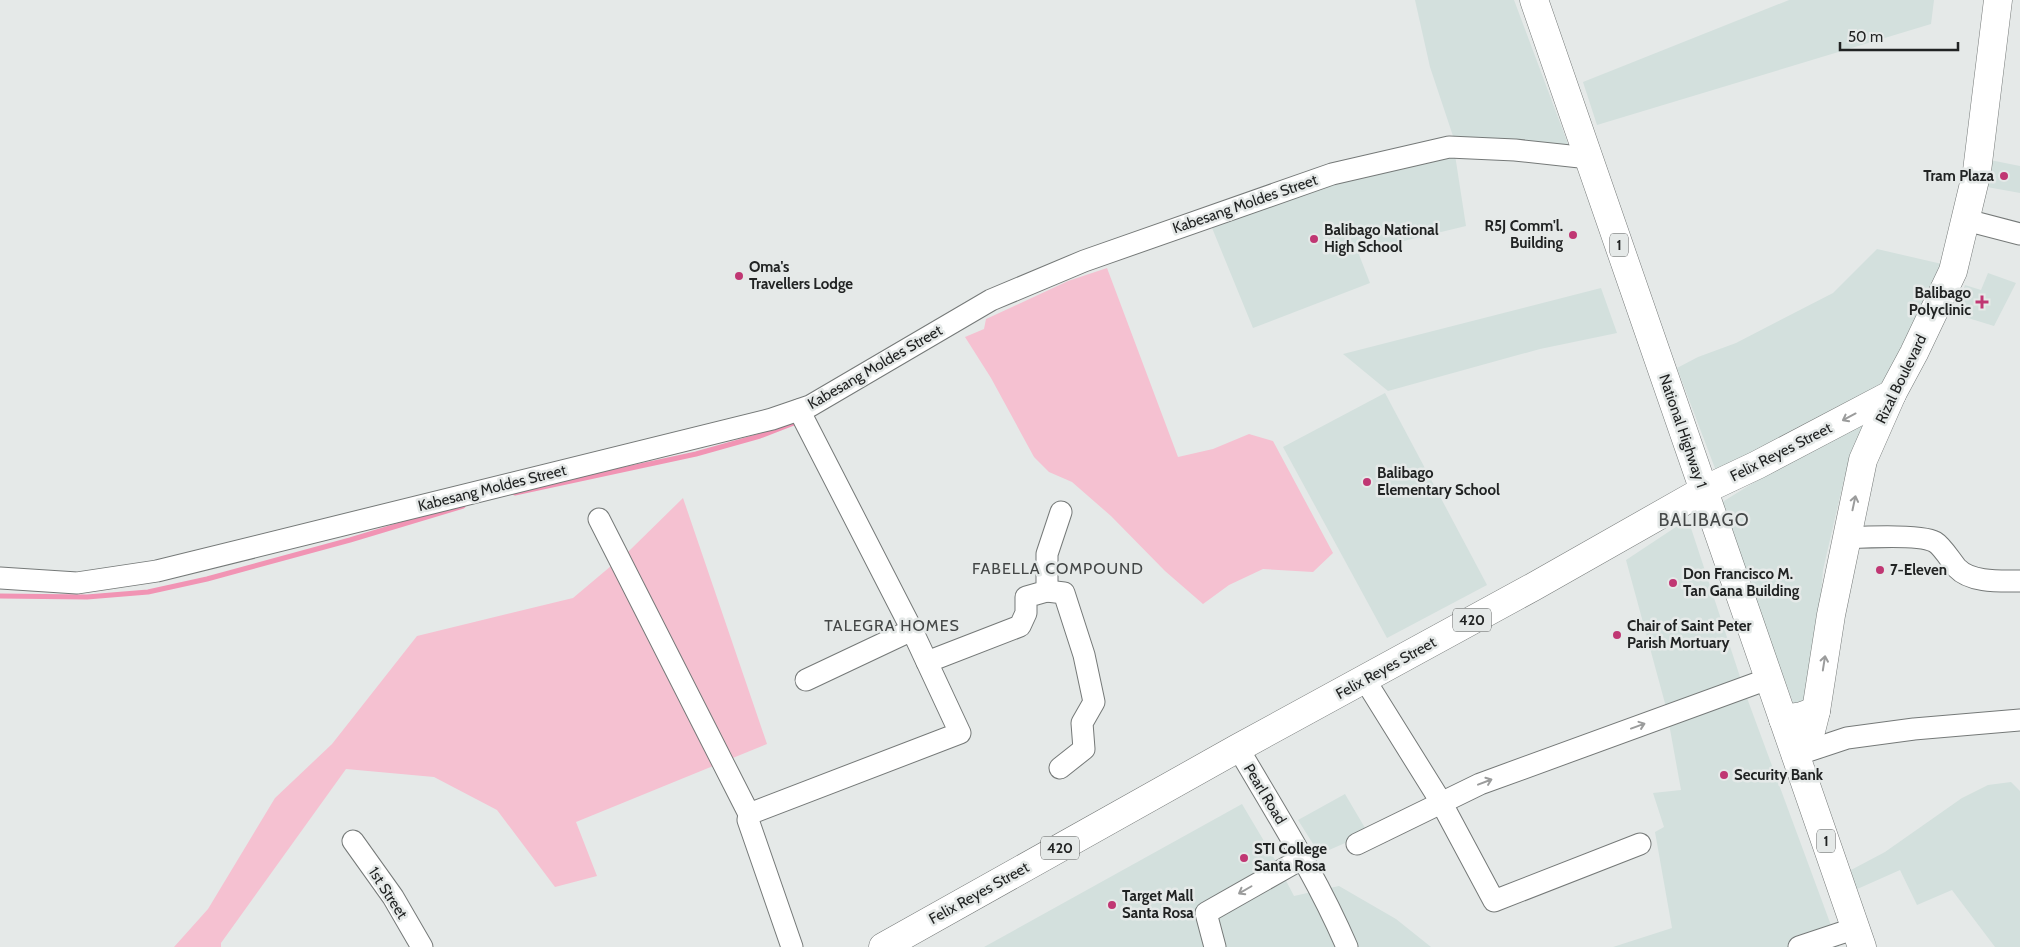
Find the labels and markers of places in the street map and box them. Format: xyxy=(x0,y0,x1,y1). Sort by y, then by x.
place label: Tram Plaza xyxy=(1923,167,1995,185)
marker: Tram Plaza xyxy=(1998,170,2010,182)
place label: R5J Comm'l. Building xyxy=(1485,217,1563,252)
place label: Balibago National High School xyxy=(1324,221,1439,256)
marker: R5J Comm'l. Building xyxy=(1567,229,1579,241)
marker: Balibago National High School xyxy=(1308,233,1320,245)
place label: Oma's Travellers Lodge xyxy=(749,258,853,293)
marker: Oma's Travellers Lodge xyxy=(733,270,745,282)
place label: Balibago Polyclinic xyxy=(1909,284,1971,319)
marker: Balibago Polyclinic xyxy=(1975,295,1989,309)
place label: Balibago Elementary School xyxy=(1377,464,1500,499)
marker: Balibago Elementary School xyxy=(1361,476,1373,488)
place label: 7-Eleven xyxy=(1890,561,1947,579)
marker: 7-Eleven xyxy=(1874,564,1886,576)
place label: Don Francisco M. Tan Gana Building xyxy=(1683,565,1800,600)
marker: Don Francisco M. Tan Gana Building xyxy=(1667,577,1679,589)
place label: Chair of Saint Peter Parish Mortuary xyxy=(1627,617,1752,652)
marker: Chair of Saint Peter Parish Mortuary xyxy=(1611,629,1623,641)
place label: Security Bank xyxy=(1734,766,1824,784)
marker: Security Bank xyxy=(1718,769,1730,781)
place label: STI College Santa Rosa xyxy=(1254,840,1327,875)
marker: STI College Santa Rosa xyxy=(1238,852,1250,864)
place label: Target Mall Santa Rosa xyxy=(1122,887,1194,922)
marker: Target Mall Santa Rosa xyxy=(1106,899,1118,911)

